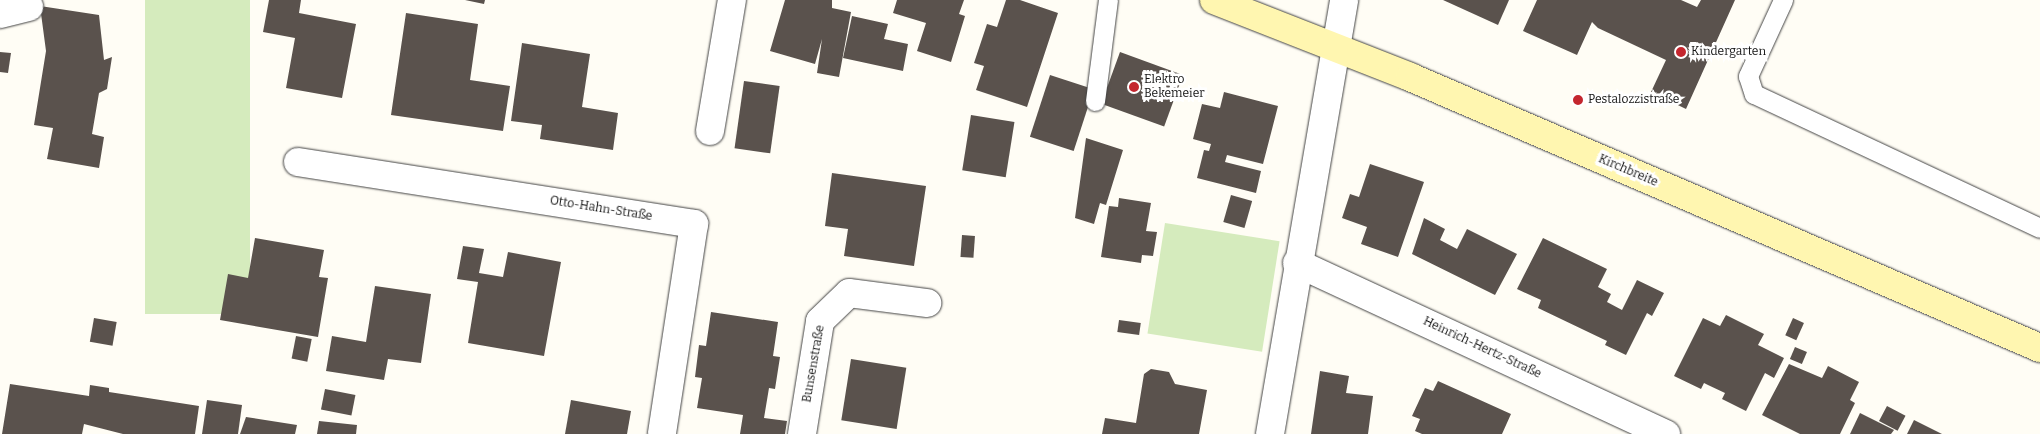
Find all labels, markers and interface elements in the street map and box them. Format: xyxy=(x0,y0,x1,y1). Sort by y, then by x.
place label: Kindergarten xyxy=(1691,45,1766,59)
marker: Kindergarten xyxy=(1675,46,1687,58)
place label: Elektro Bekemeier xyxy=(1144,73,1205,101)
marker: Elektro Bekemeier xyxy=(1128,81,1140,93)
place label: Pestalozzistraße xyxy=(1588,93,1679,107)
marker: Pestalozzistraße xyxy=(1572,94,1584,106)
street label: Kirchbreite xyxy=(1596,152,1660,190)
street label: Otto-Hahn-Straße xyxy=(549,194,653,224)
street label: Heinrich-Hertz-Straße xyxy=(1421,314,1543,382)
street label: Bunsenstraße xyxy=(800,324,828,404)

